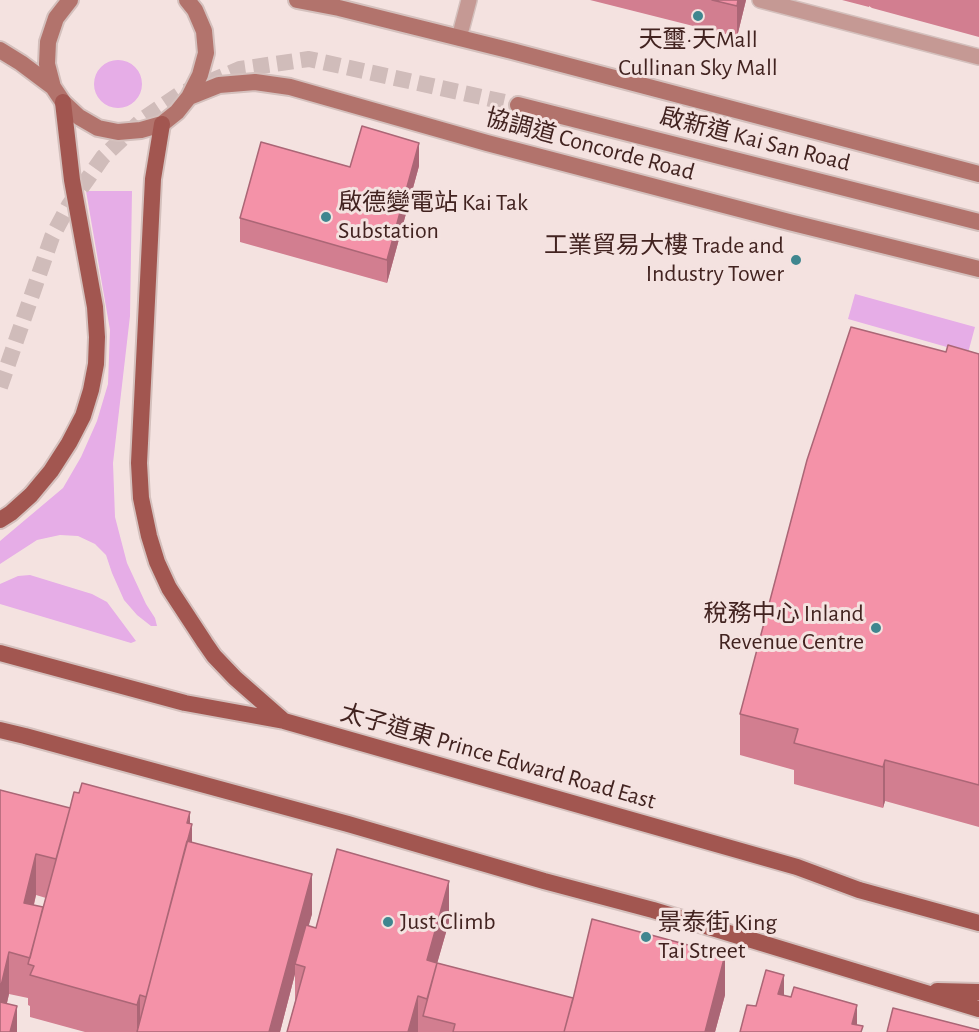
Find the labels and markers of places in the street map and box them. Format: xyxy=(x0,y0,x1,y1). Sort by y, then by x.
marker: 天璽·天Mall Cullinan Sky Mall xyxy=(691,9,705,23)
place label: 天璽·天Mall Cullinan Sky Mall xyxy=(618,26,778,82)
place label: 啟德變電站 Kai Tak Substation xyxy=(338,189,528,245)
marker: 啟德變電站 Kai Tak Substation xyxy=(319,210,333,224)
place label: 工業貿易大樓 Trade and Industry Tower xyxy=(544,232,784,288)
marker: 工業貿易大樓 Trade and Industry Tower xyxy=(789,253,803,267)
place label: 稅務中心 Inland Revenue Centre xyxy=(704,600,864,656)
marker: 稅務中心 Inland Revenue Centre xyxy=(869,621,883,635)
place label: Just Climb xyxy=(400,908,496,936)
place label: 景泰街 King Tai Street xyxy=(658,909,777,965)
marker: Just Climb xyxy=(381,915,395,929)
marker: 景泰街 King Tai Street xyxy=(639,930,653,944)

